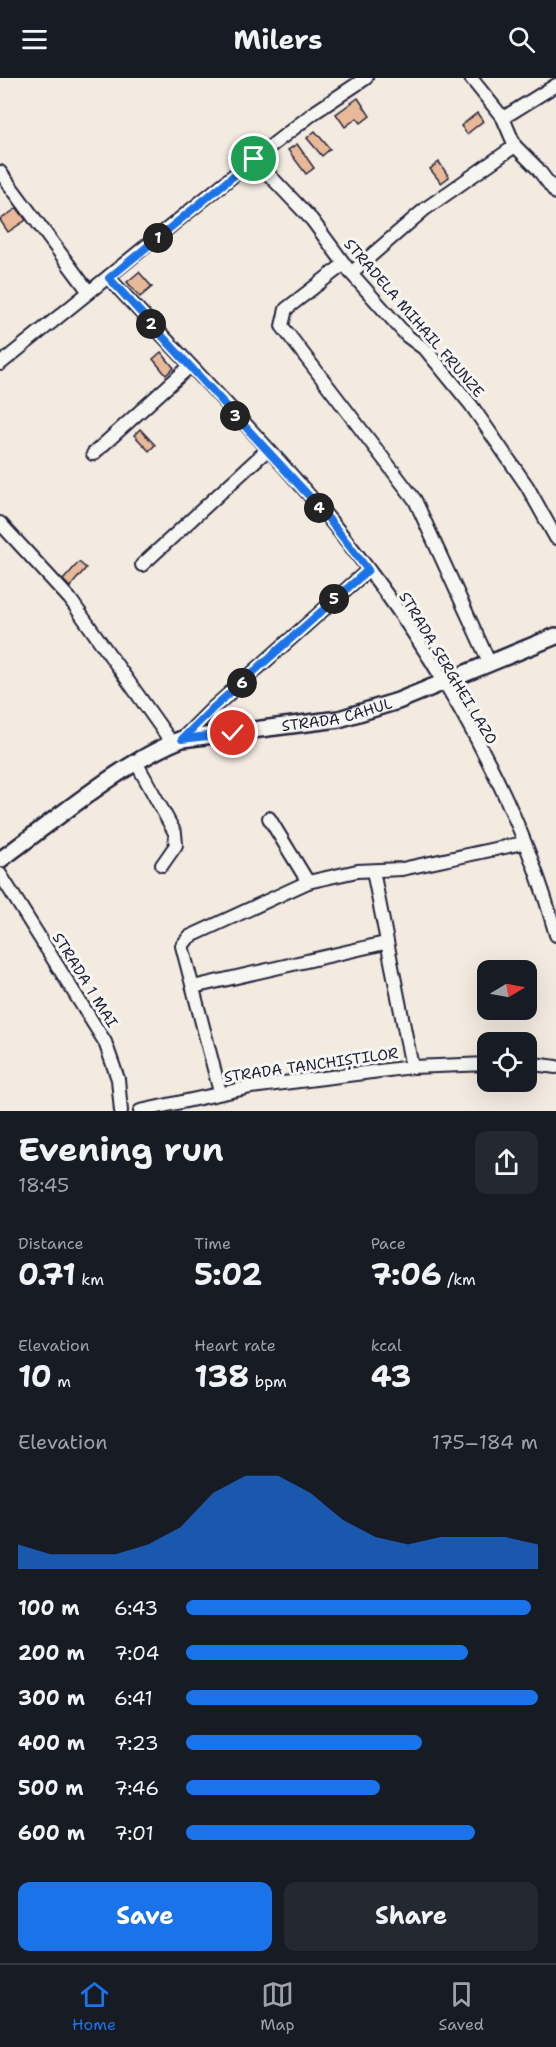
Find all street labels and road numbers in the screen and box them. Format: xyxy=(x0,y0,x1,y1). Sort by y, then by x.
street label: STRADELA MIHAIL FRUNZE xyxy=(339,234,489,402)
street label: STRADA SERGHEI LAZO xyxy=(394,588,502,748)
street label: STRADA CAHUL xyxy=(280,693,395,736)
street label: STRADA 1 MAI xyxy=(48,929,122,1031)
street label: STRADA TANCHIȘTILOR xyxy=(223,1043,400,1088)

